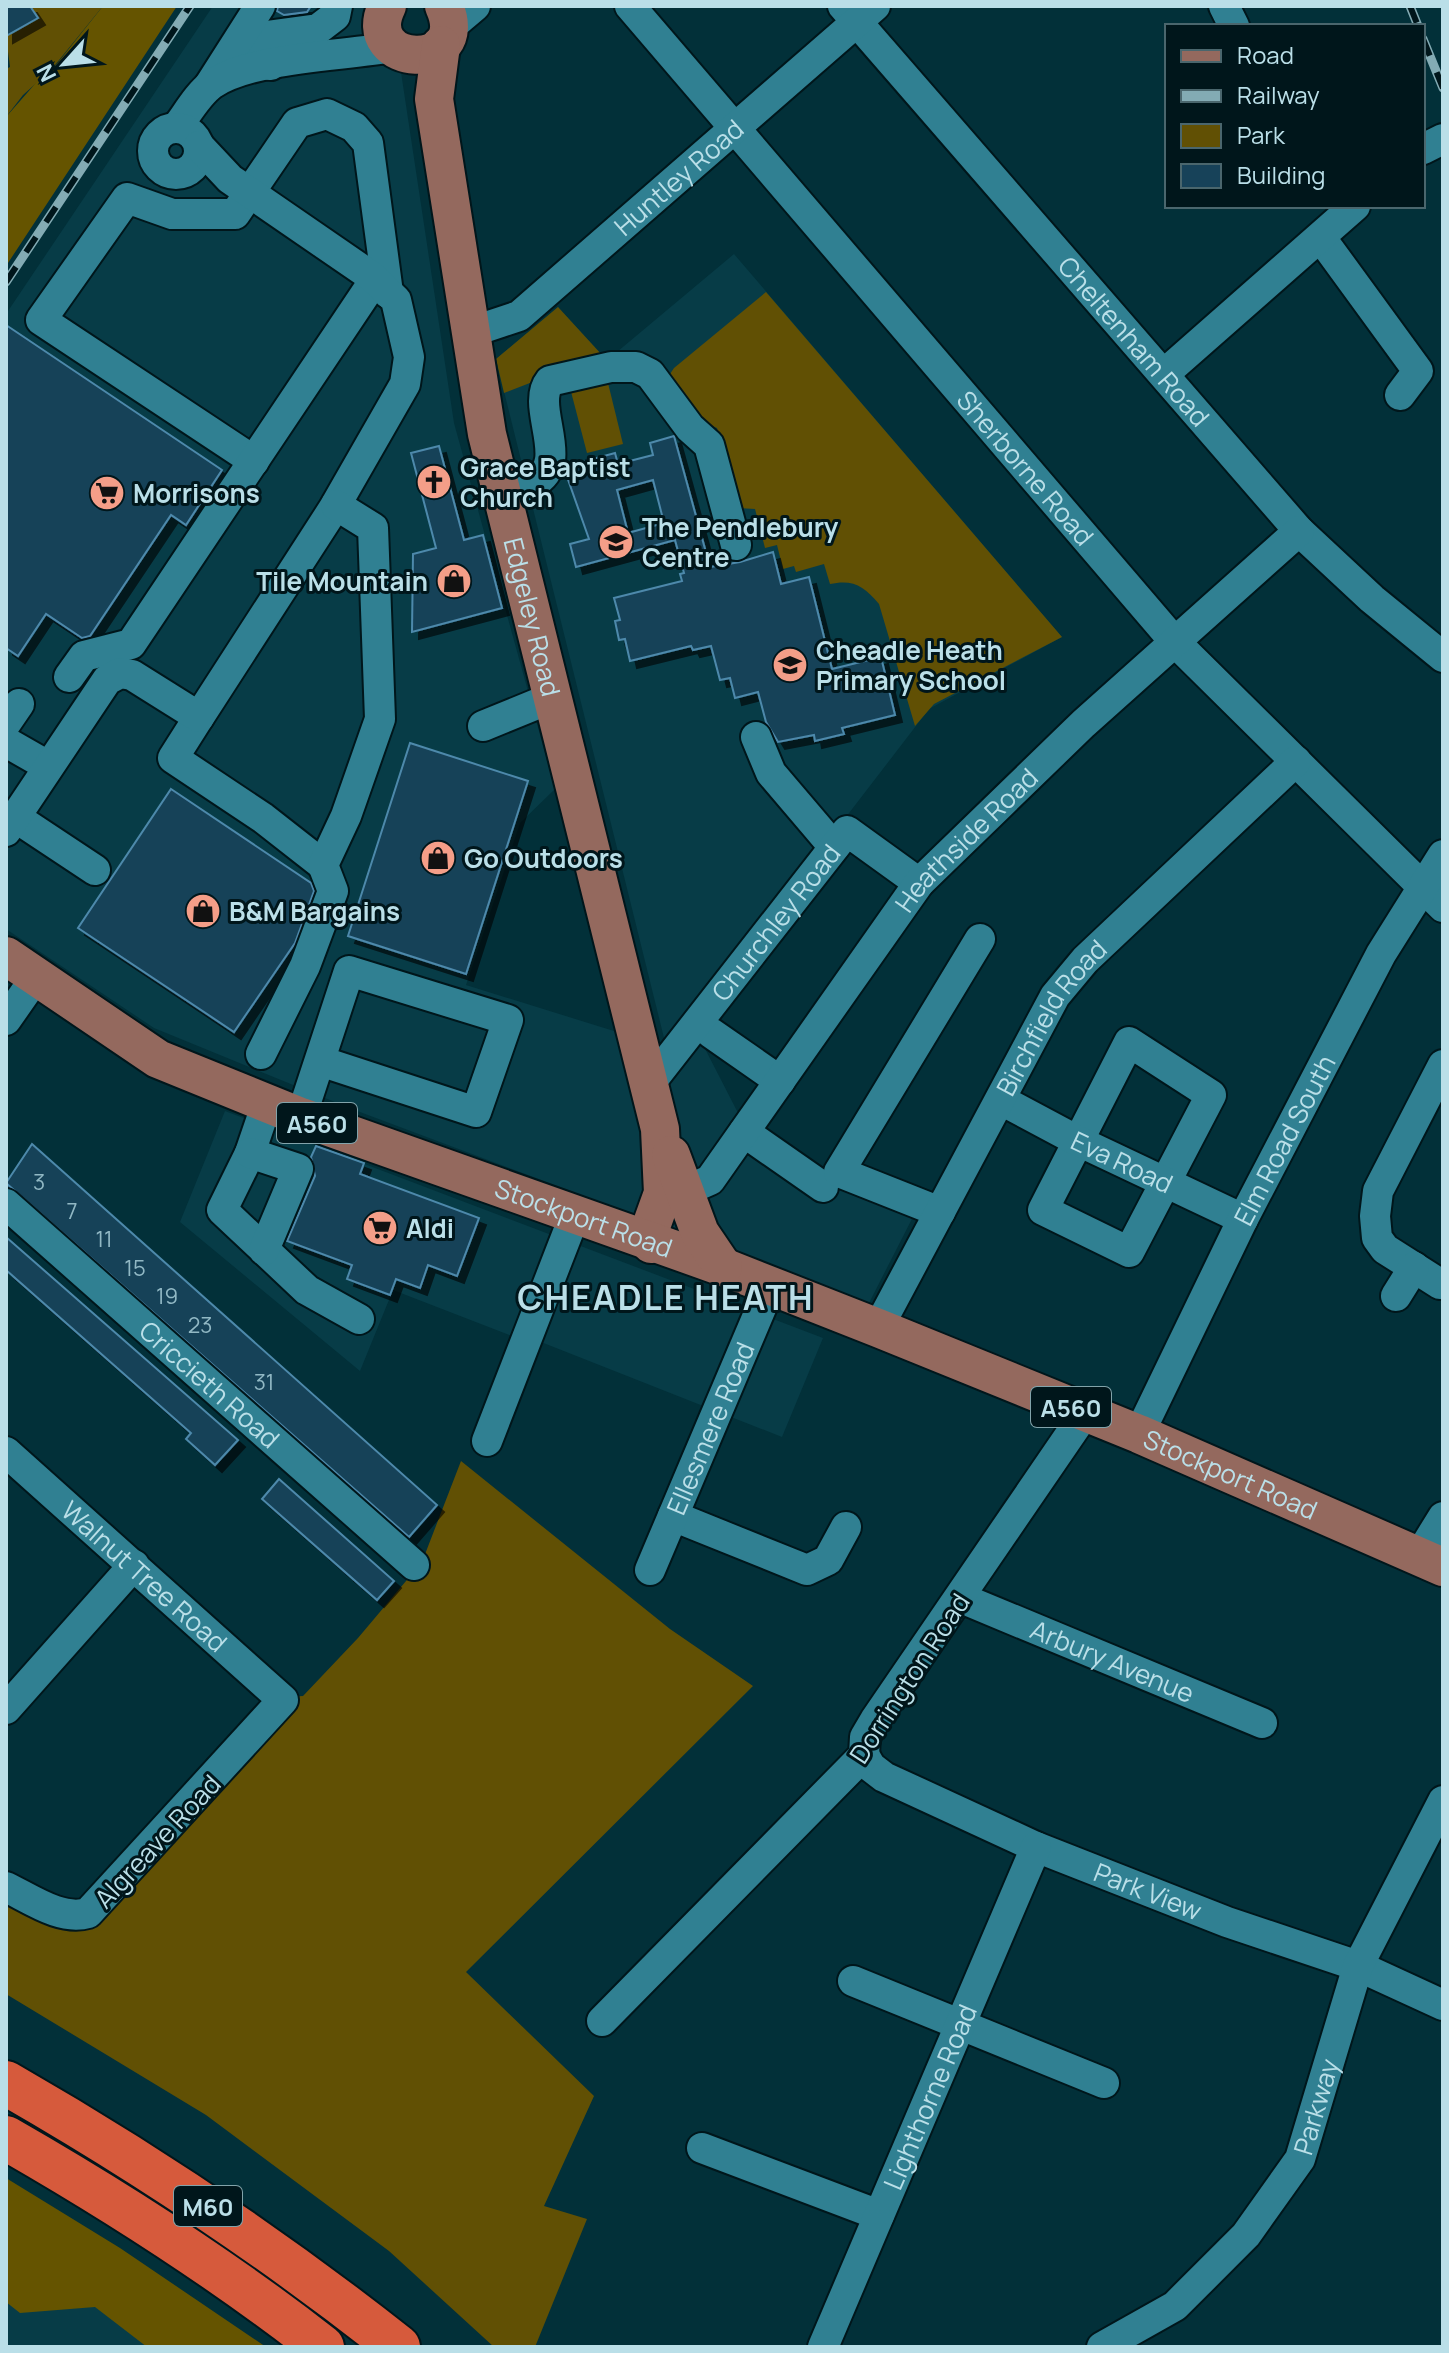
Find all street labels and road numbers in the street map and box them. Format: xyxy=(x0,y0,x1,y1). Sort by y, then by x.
street label: Huntley Road xyxy=(606,111,751,244)
street label: Cheltenham Road xyxy=(1050,248,1218,434)
street label: Sherborne Road xyxy=(949,382,1102,553)
street label: Edgeley Road xyxy=(495,534,570,700)
street label: Heathside Road xyxy=(886,760,1045,919)
street label: Churchley Road xyxy=(703,836,848,1008)
street label: Birchfield Road xyxy=(987,931,1114,1102)
street label: Elm Road South xyxy=(1225,1048,1344,1232)
road number: A560 xyxy=(277,1103,357,1143)
street label: Eva Road xyxy=(1065,1122,1179,1201)
street label: Stockport Road xyxy=(490,1169,677,1266)
street label: Criccieth Road xyxy=(132,1312,288,1456)
street label: Ellesmere Road xyxy=(658,1336,763,1520)
road number: A560 xyxy=(1031,1387,1111,1427)
street label: Stockport Road xyxy=(1138,1420,1323,1528)
street label: Walnut Tree Road xyxy=(54,1492,235,1660)
street label: Dorrington Road xyxy=(841,1586,977,1770)
street label: Arbury Avenue xyxy=(1025,1611,1200,1711)
street label: Algreave Road xyxy=(86,1766,228,1916)
street label: Park View xyxy=(1089,1854,1207,1928)
street label: Lighthorne Road xyxy=(874,1998,985,2195)
street label: Parkway xyxy=(1284,2054,1347,2159)
road number: M60 xyxy=(174,2186,242,2226)

